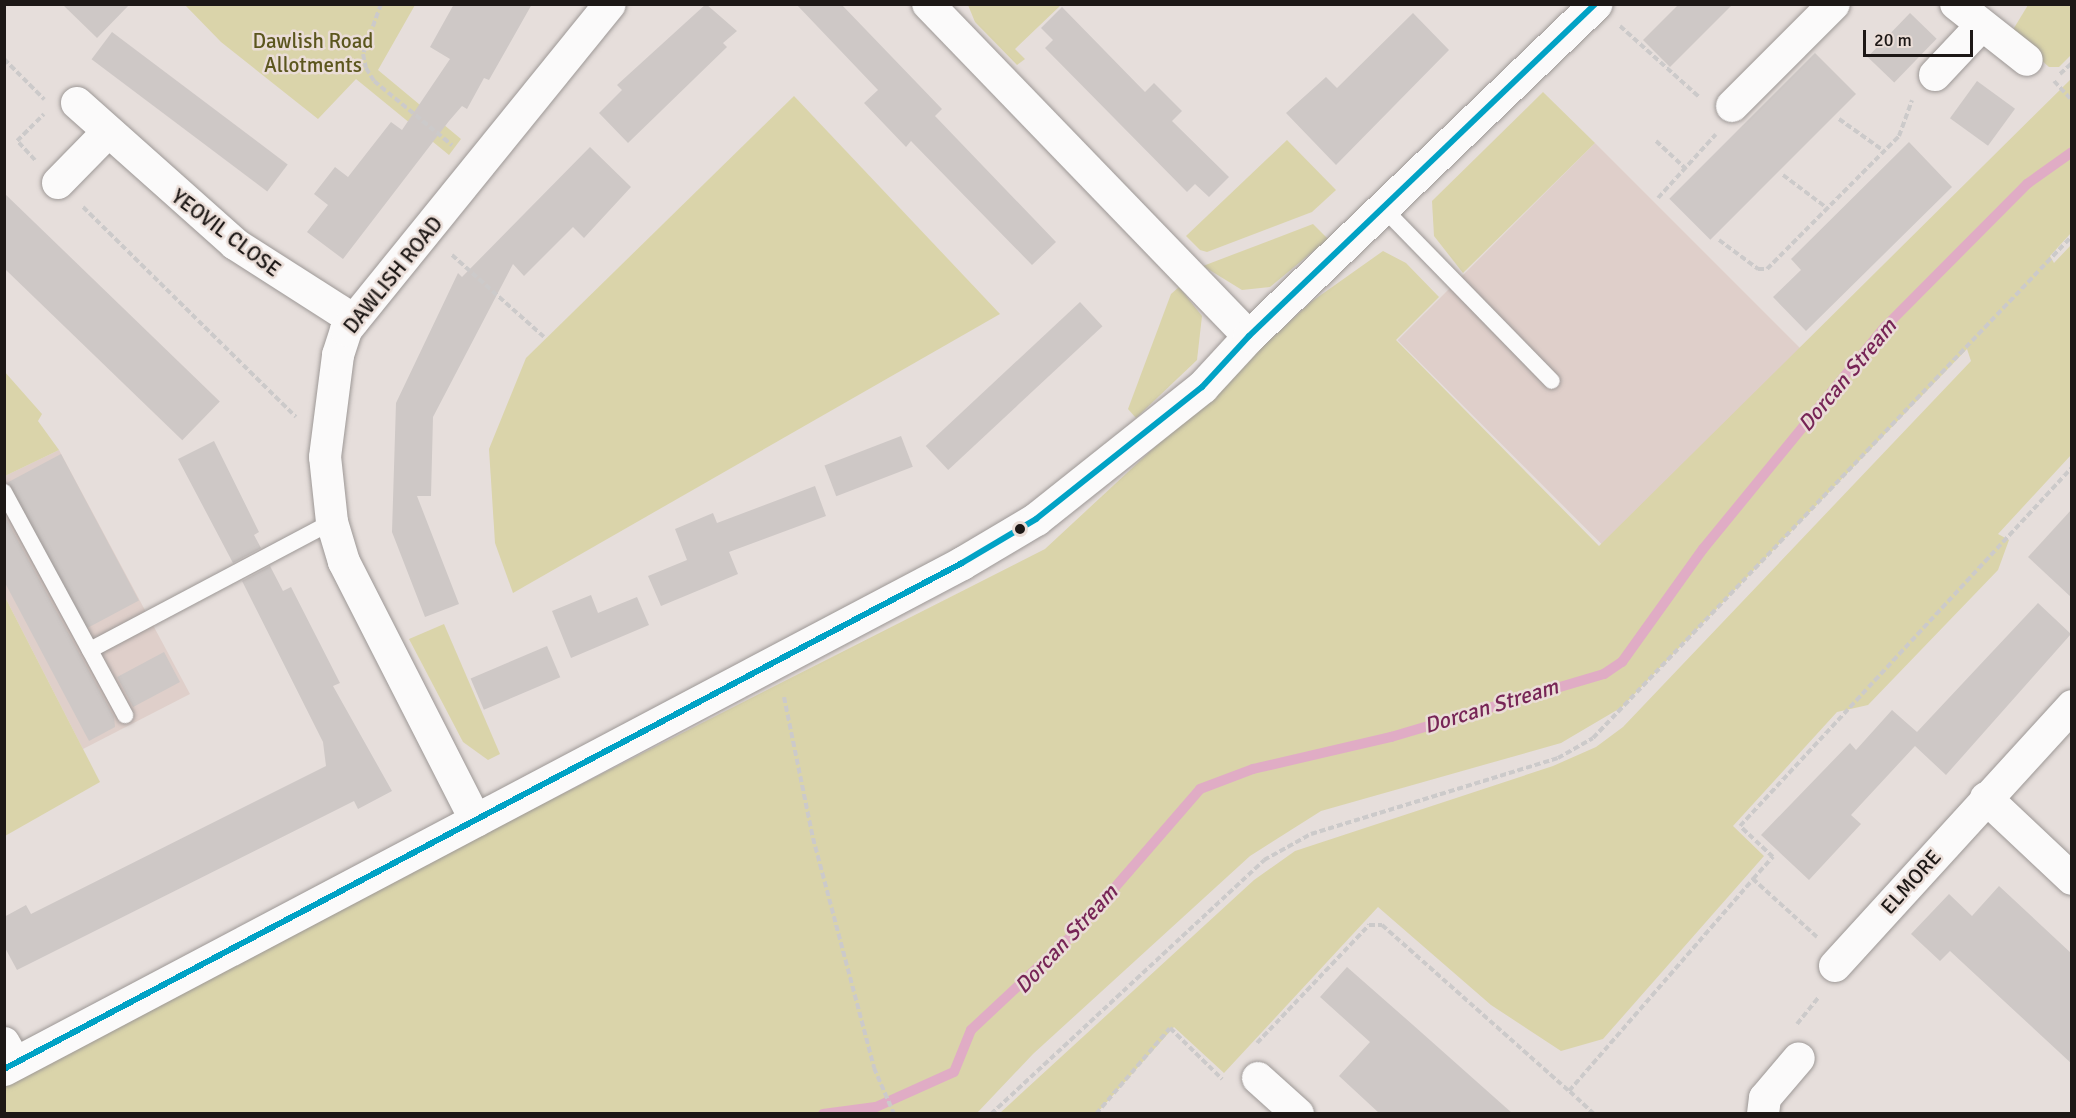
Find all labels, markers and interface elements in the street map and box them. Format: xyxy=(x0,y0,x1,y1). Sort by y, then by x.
scale bar xyxy=(1866,18,1976,56)
park label: Dawlish Road Allotments xyxy=(253,28,373,78)
text: 20 m xyxy=(1874,29,1912,51)
street label: YEOVIL CLOSE xyxy=(167,184,285,282)
street label: DAWLISH ROAD xyxy=(338,211,448,339)
water label: Dorcan Stream xyxy=(1792,313,1902,437)
unlabelled marker xyxy=(1014,523,1026,535)
water label: Dorcan Stream xyxy=(1421,673,1561,739)
street label: ELMORE xyxy=(1876,845,1946,919)
water label: Dorcan Stream xyxy=(1009,879,1123,999)

